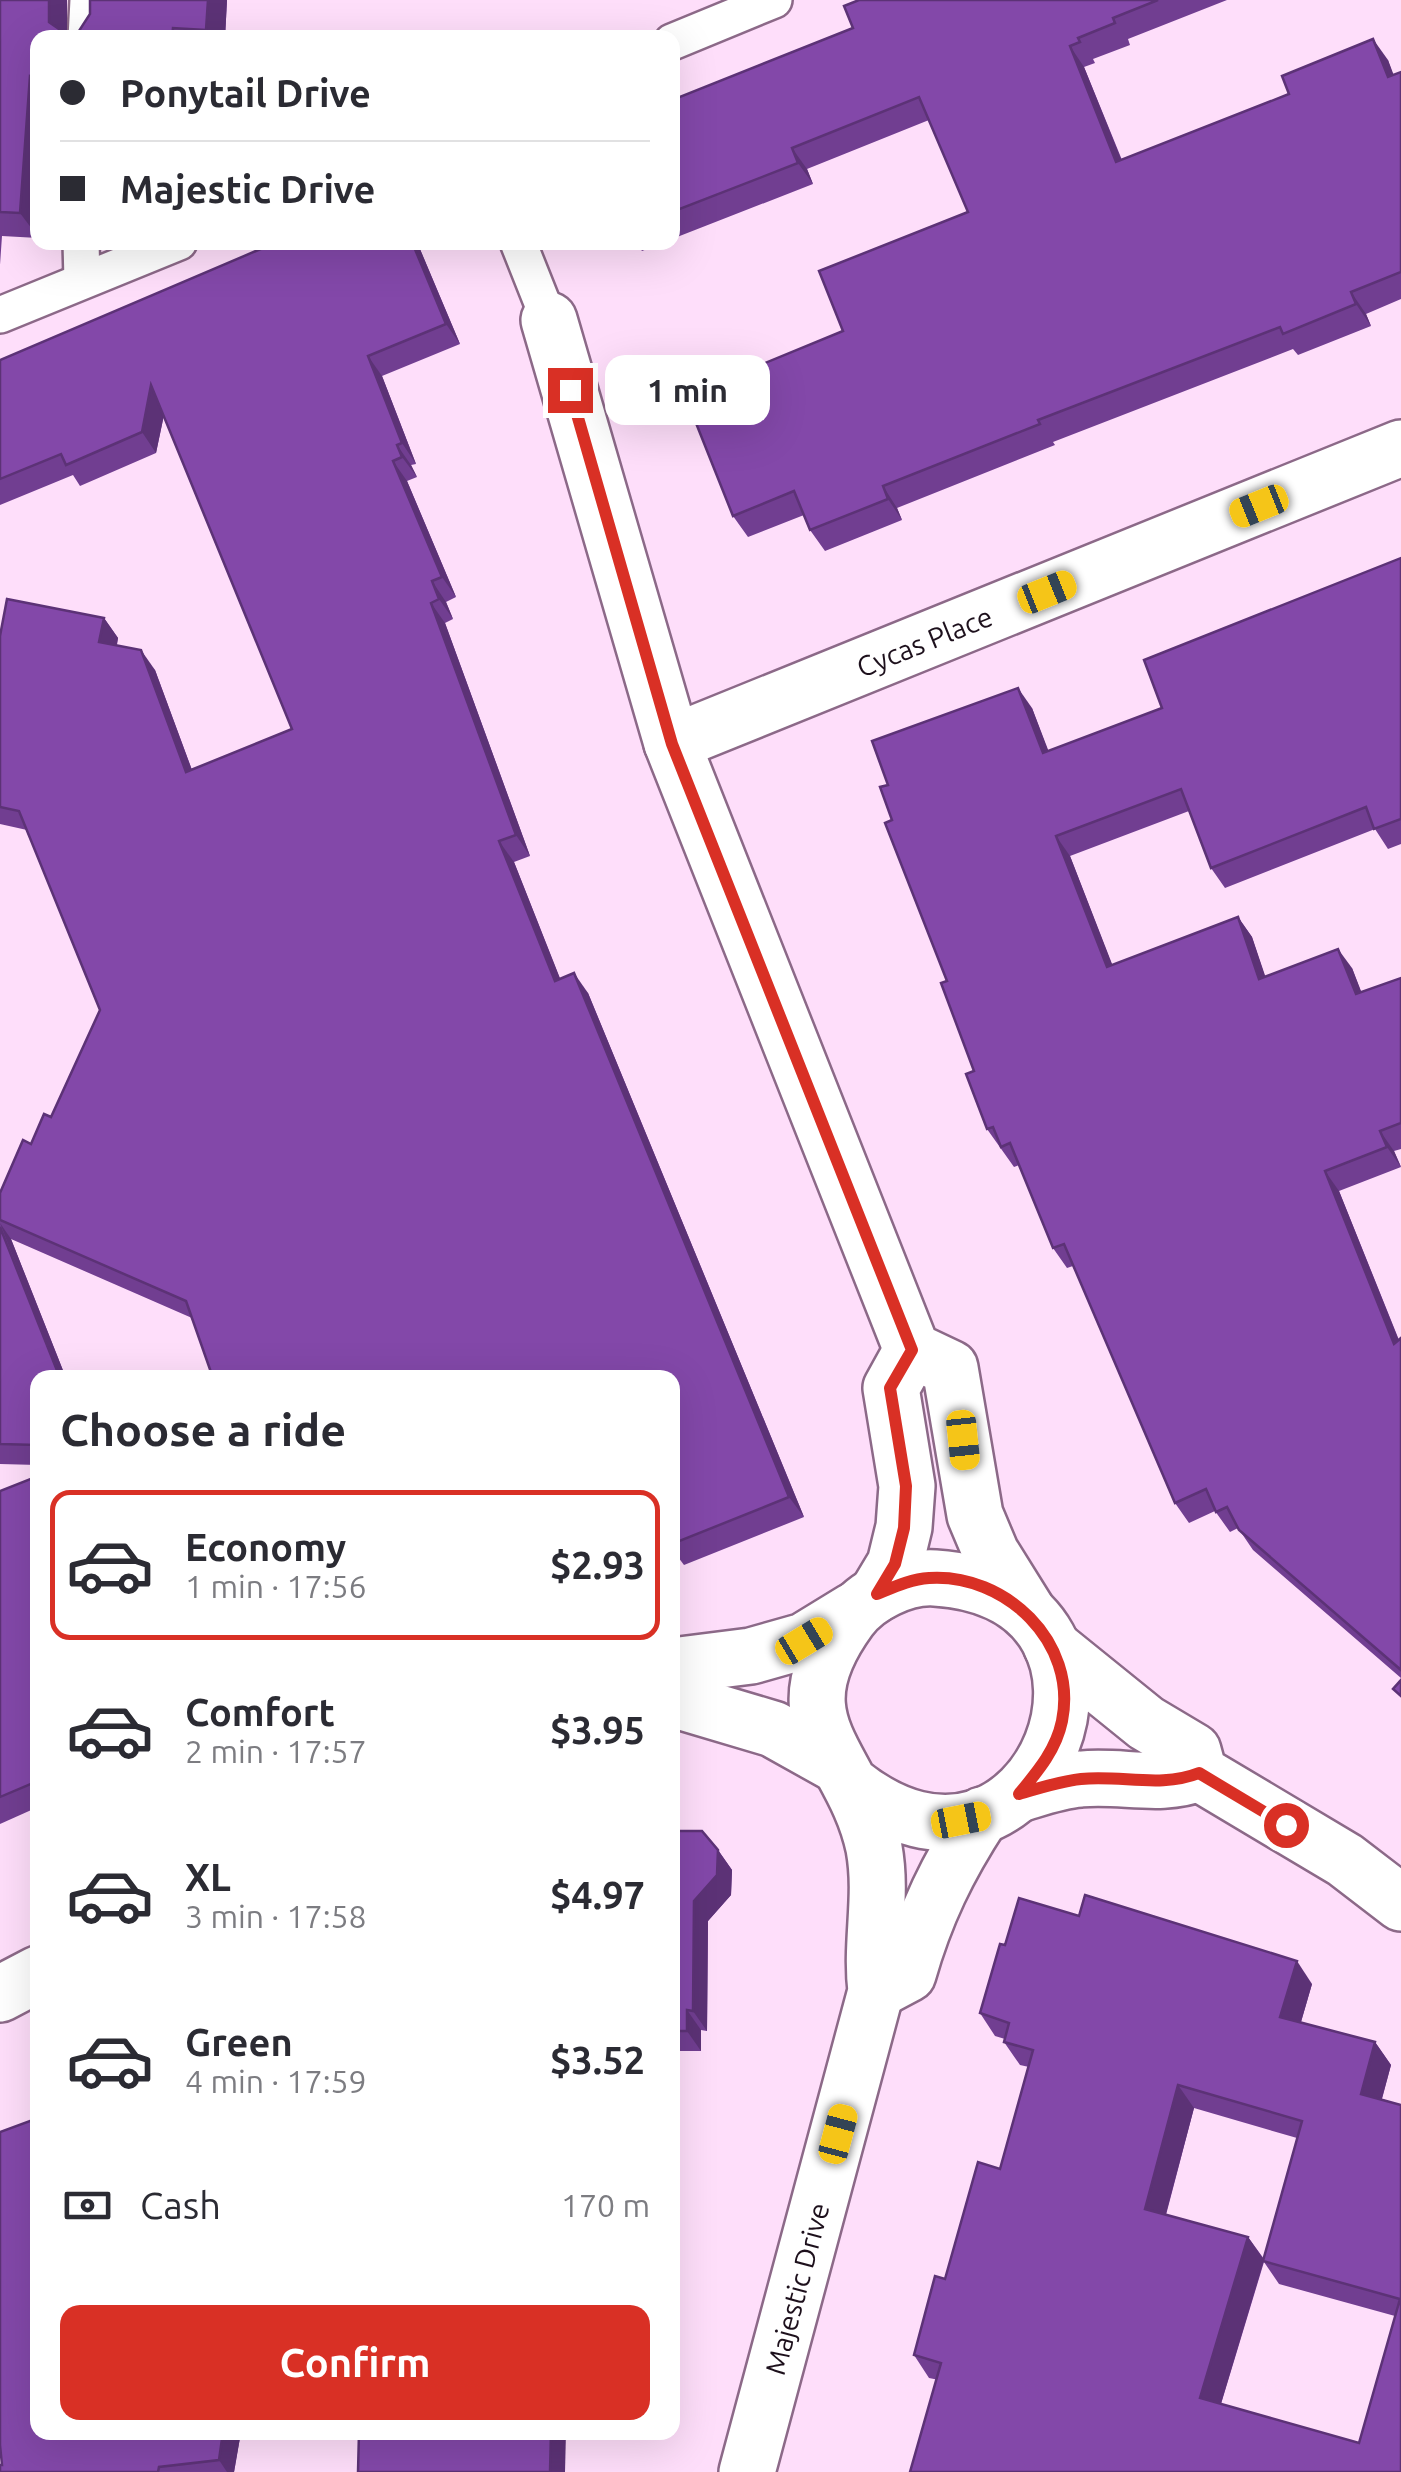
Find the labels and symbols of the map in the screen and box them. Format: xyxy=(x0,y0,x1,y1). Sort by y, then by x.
callout: 1 min xyxy=(605,355,770,425)
route end xyxy=(548,368,593,413)
car xyxy=(1226,481,1292,531)
car xyxy=(1014,567,1080,617)
street label: Cycas Place xyxy=(852,600,996,682)
car xyxy=(945,1409,981,1471)
car xyxy=(771,1613,837,1669)
car xyxy=(929,1800,993,1840)
route start xyxy=(1264,1803,1309,1848)
car xyxy=(816,2101,860,2167)
street label: Majestic Drive xyxy=(758,2199,834,2378)

